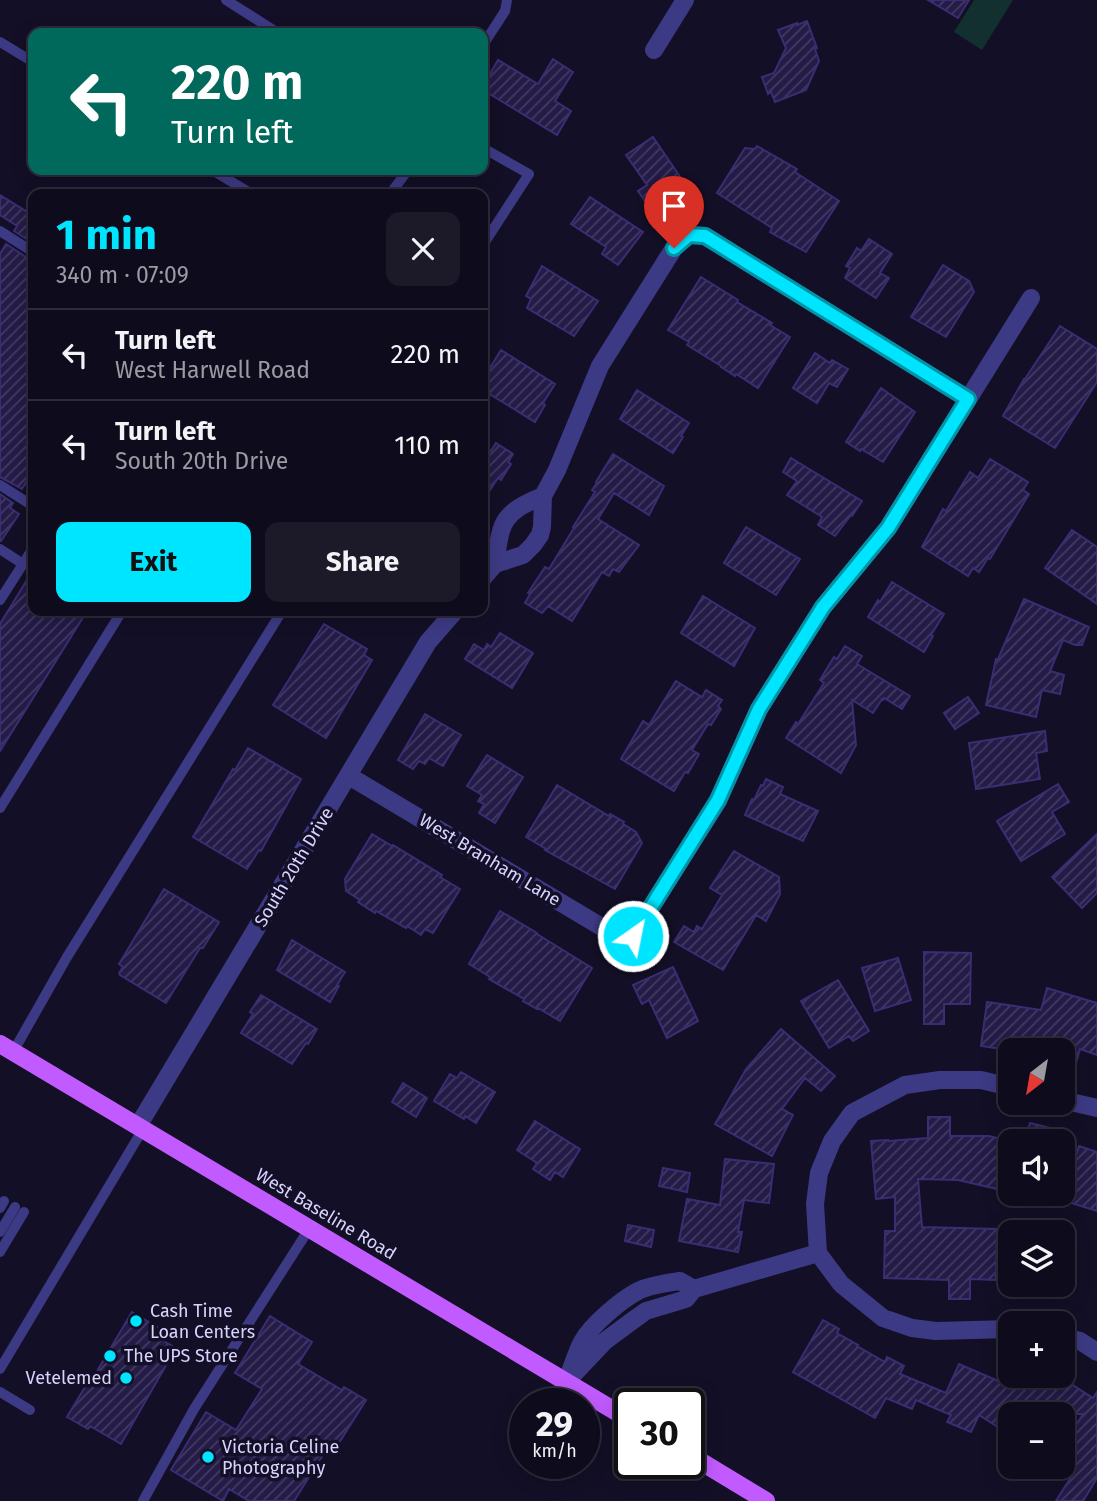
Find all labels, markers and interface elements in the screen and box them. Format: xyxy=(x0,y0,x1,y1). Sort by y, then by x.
text: 220 m xyxy=(171,53,303,112)
icon: left xyxy=(56,56,147,147)
text: Turn left xyxy=(171,113,293,151)
pin xyxy=(644,176,704,248)
icon: arrive xyxy=(655,187,693,225)
text: 1 min xyxy=(56,210,157,260)
button: close xyxy=(386,212,460,286)
text: 340 m · 07:09 xyxy=(56,261,189,289)
text: Turn left xyxy=(115,325,216,356)
icon: left xyxy=(56,336,94,374)
text: 220 m xyxy=(391,339,460,370)
text: West Harwell Road xyxy=(115,356,310,384)
text: Turn left xyxy=(115,416,216,447)
icon: left xyxy=(56,427,94,465)
text: 110 m xyxy=(394,430,460,461)
text: South 20th Drive xyxy=(115,447,288,475)
button: Exit xyxy=(56,522,251,602)
button: Share xyxy=(265,522,460,602)
street label: South 20th Drive xyxy=(250,803,338,931)
street label: West Branham Lane xyxy=(415,809,565,911)
position arrow xyxy=(596,899,670,973)
north arrow xyxy=(998,1038,1074,1115)
map controls xyxy=(998,1038,1075,1479)
button: sound xyxy=(998,1129,1075,1206)
street label: West Baseline Road xyxy=(252,1163,400,1265)
button: layers xyxy=(998,1220,1075,1297)
place label: Cash Time Loan Centers xyxy=(150,1300,255,1343)
button: + xyxy=(998,1311,1075,1388)
marker: Cash Time Loan Centers xyxy=(128,1313,144,1329)
place label: The UPS Store xyxy=(124,1345,238,1367)
marker: The UPS Store xyxy=(102,1348,118,1364)
place label: Vetelemed xyxy=(26,1367,112,1389)
marker: Vetelemed xyxy=(118,1370,134,1386)
speed limit sign: 30 xyxy=(614,1388,705,1479)
button: − xyxy=(998,1402,1075,1479)
text: 29 xyxy=(536,1403,573,1445)
place label: Victoria Celine Photography xyxy=(222,1436,339,1479)
text: km/h xyxy=(532,1440,577,1462)
marker: Victoria Celine Photography xyxy=(200,1449,216,1465)

